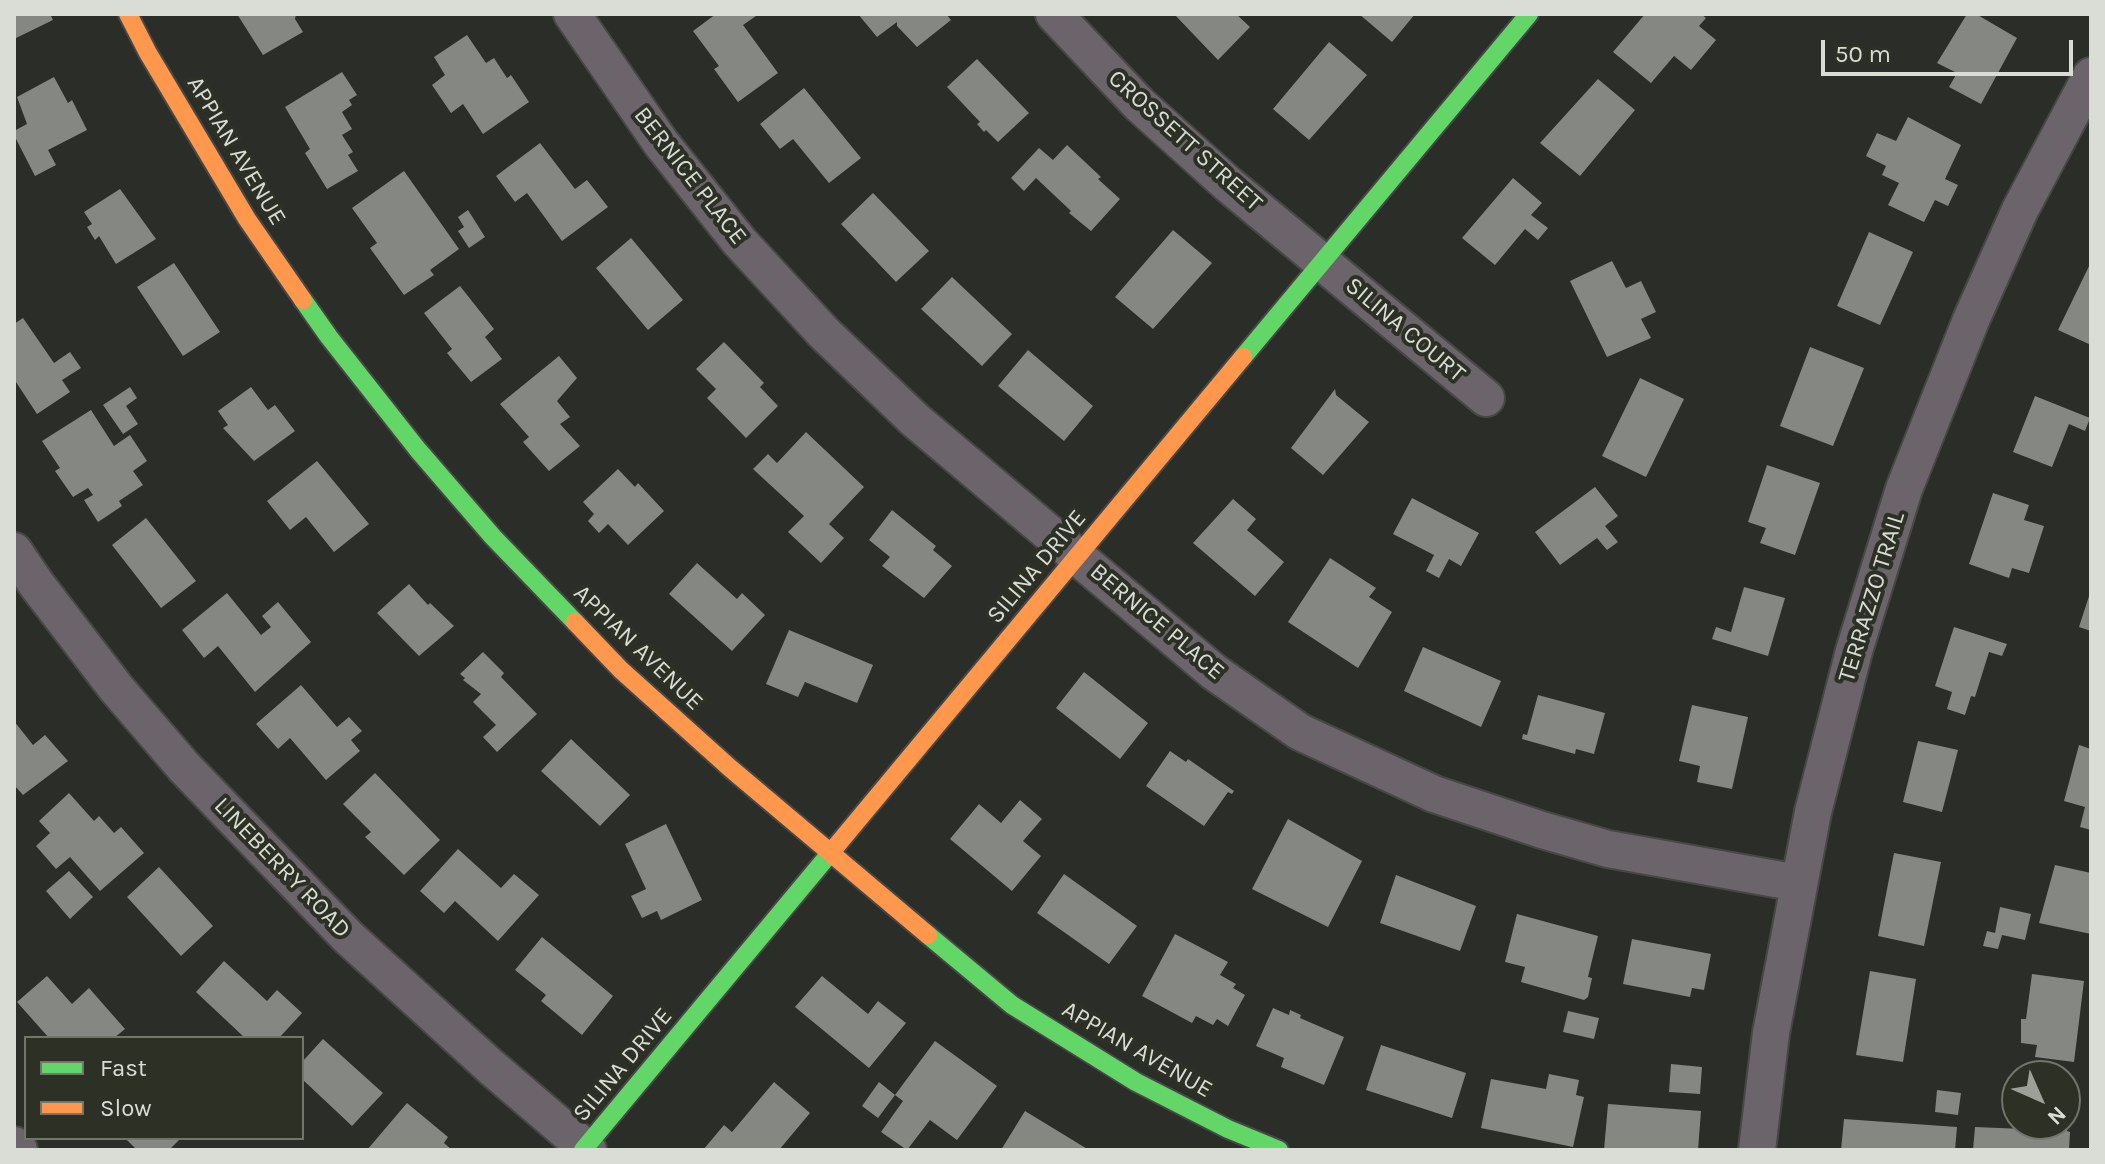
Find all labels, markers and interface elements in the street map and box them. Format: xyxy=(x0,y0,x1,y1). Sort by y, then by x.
scale bar xyxy=(1825,24,2077,74)
text: 50 m xyxy=(1835,40,1891,68)
street label: CROSSETT STREET xyxy=(1102,64,1268,218)
street label: APPIAN AVENUE xyxy=(180,71,292,231)
street label: BERNICE PLACE xyxy=(627,101,753,251)
street label: SILINA COURT xyxy=(1339,272,1471,388)
street label: SILINA DRIVE xyxy=(981,504,1093,630)
street label: TERRAZZO TRAIL xyxy=(1832,508,1912,686)
street label: BERNICE PLACE xyxy=(1084,557,1230,687)
street label: APPIAN AVENUE xyxy=(567,579,709,717)
street label: LINEBERRY ROAD xyxy=(208,792,356,944)
street label: APPIAN AVENUE xyxy=(1057,995,1217,1105)
street label: SILINA DRIVE xyxy=(567,1002,679,1128)
legend xyxy=(24,1036,304,1140)
text: Fast xyxy=(100,1054,147,1082)
north arrow xyxy=(2001,1060,2081,1140)
text: Slow xyxy=(100,1094,152,1122)
text: N xyxy=(2042,1101,2071,1130)

